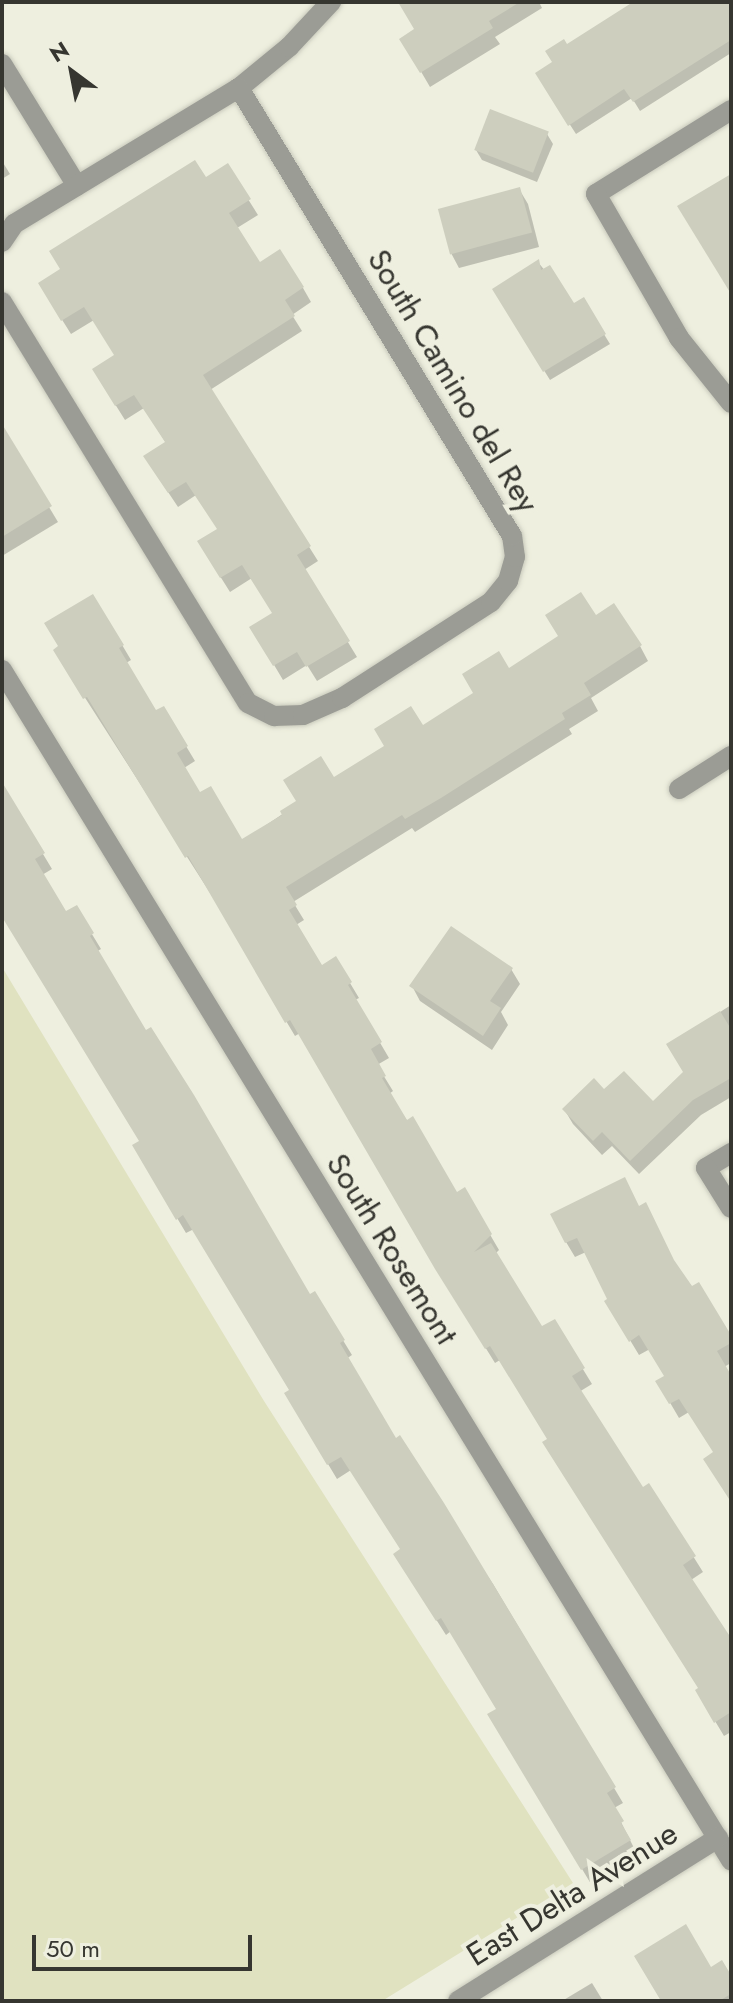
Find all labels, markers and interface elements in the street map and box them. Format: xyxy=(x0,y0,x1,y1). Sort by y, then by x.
north arrow xyxy=(32,32,112,112)
text: N xyxy=(43,33,75,70)
street label: South Camino del Rey xyxy=(359,243,547,519)
street label: South Rosemont xyxy=(318,1147,466,1351)
street label: East Delta Avenue xyxy=(460,1814,684,1974)
scale bar xyxy=(36,1919,256,1969)
text: 50 m xyxy=(46,1931,100,1966)

